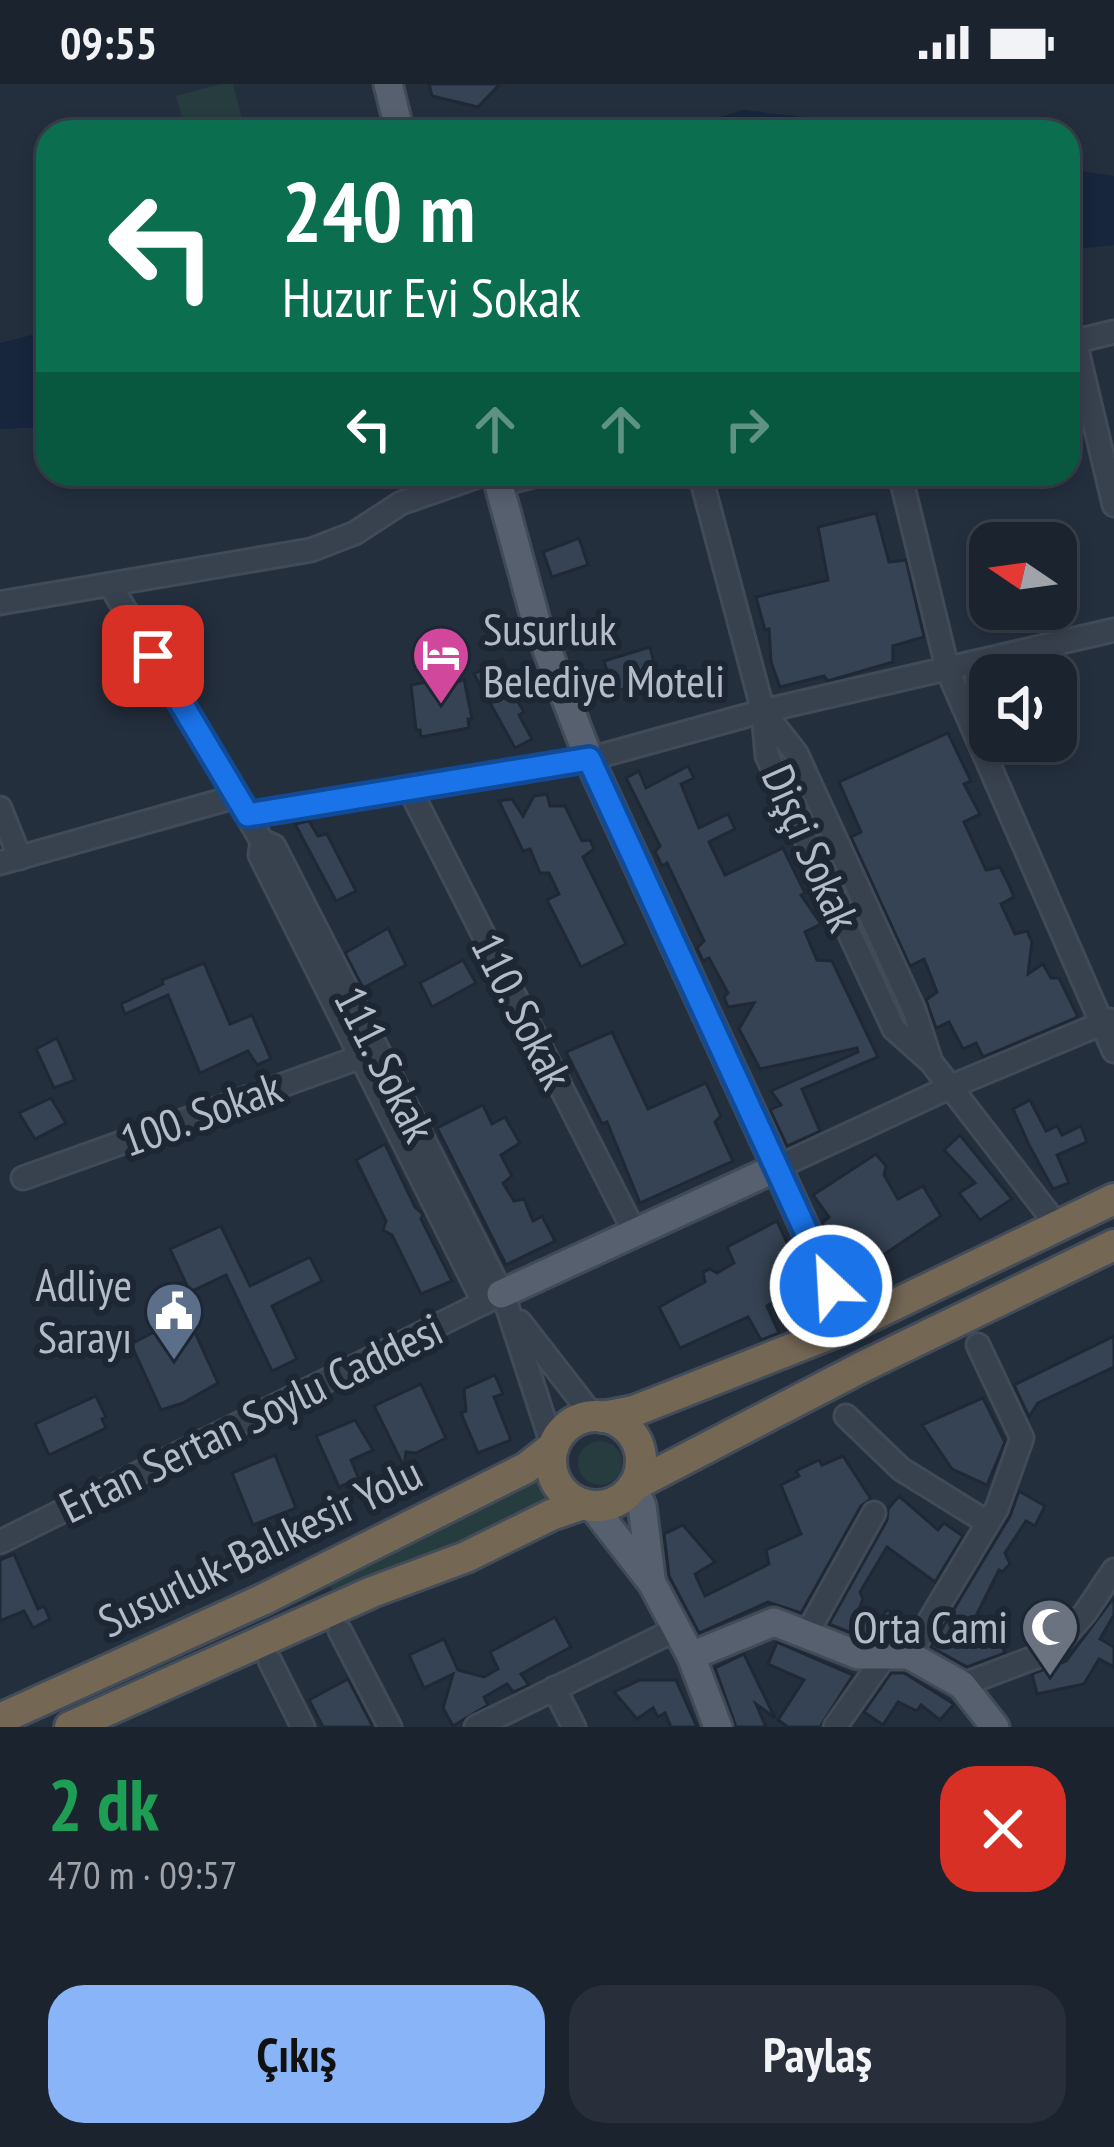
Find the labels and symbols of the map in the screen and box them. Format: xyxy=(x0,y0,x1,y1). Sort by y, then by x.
north arrow xyxy=(969,522,1077,630)
place label: Susurluk Belediye Moteli xyxy=(483,599,725,709)
pin xyxy=(102,605,204,707)
hotel icon: Susurluk Belediye Moteli xyxy=(410,624,472,706)
street label: Dişçi Sokak xyxy=(750,756,874,940)
street label: 110. Sokak xyxy=(459,923,587,1099)
street label: 111. Sokak xyxy=(322,976,450,1152)
street label: 100. Sokak xyxy=(112,1057,290,1169)
position arrow xyxy=(768,1223,894,1349)
place label: Adliye Sarayı xyxy=(35,1255,132,1365)
public building icon: Adliye Sarayı xyxy=(143,1280,205,1362)
street label: Ertan Sertan Soylu Caddesi xyxy=(50,1299,451,1535)
street label: Susurluk-Balıkesir Yolu xyxy=(89,1443,431,1649)
mosque icon: Orta Cami xyxy=(1019,1596,1081,1678)
place label: Orta Cami xyxy=(853,1597,1008,1655)

